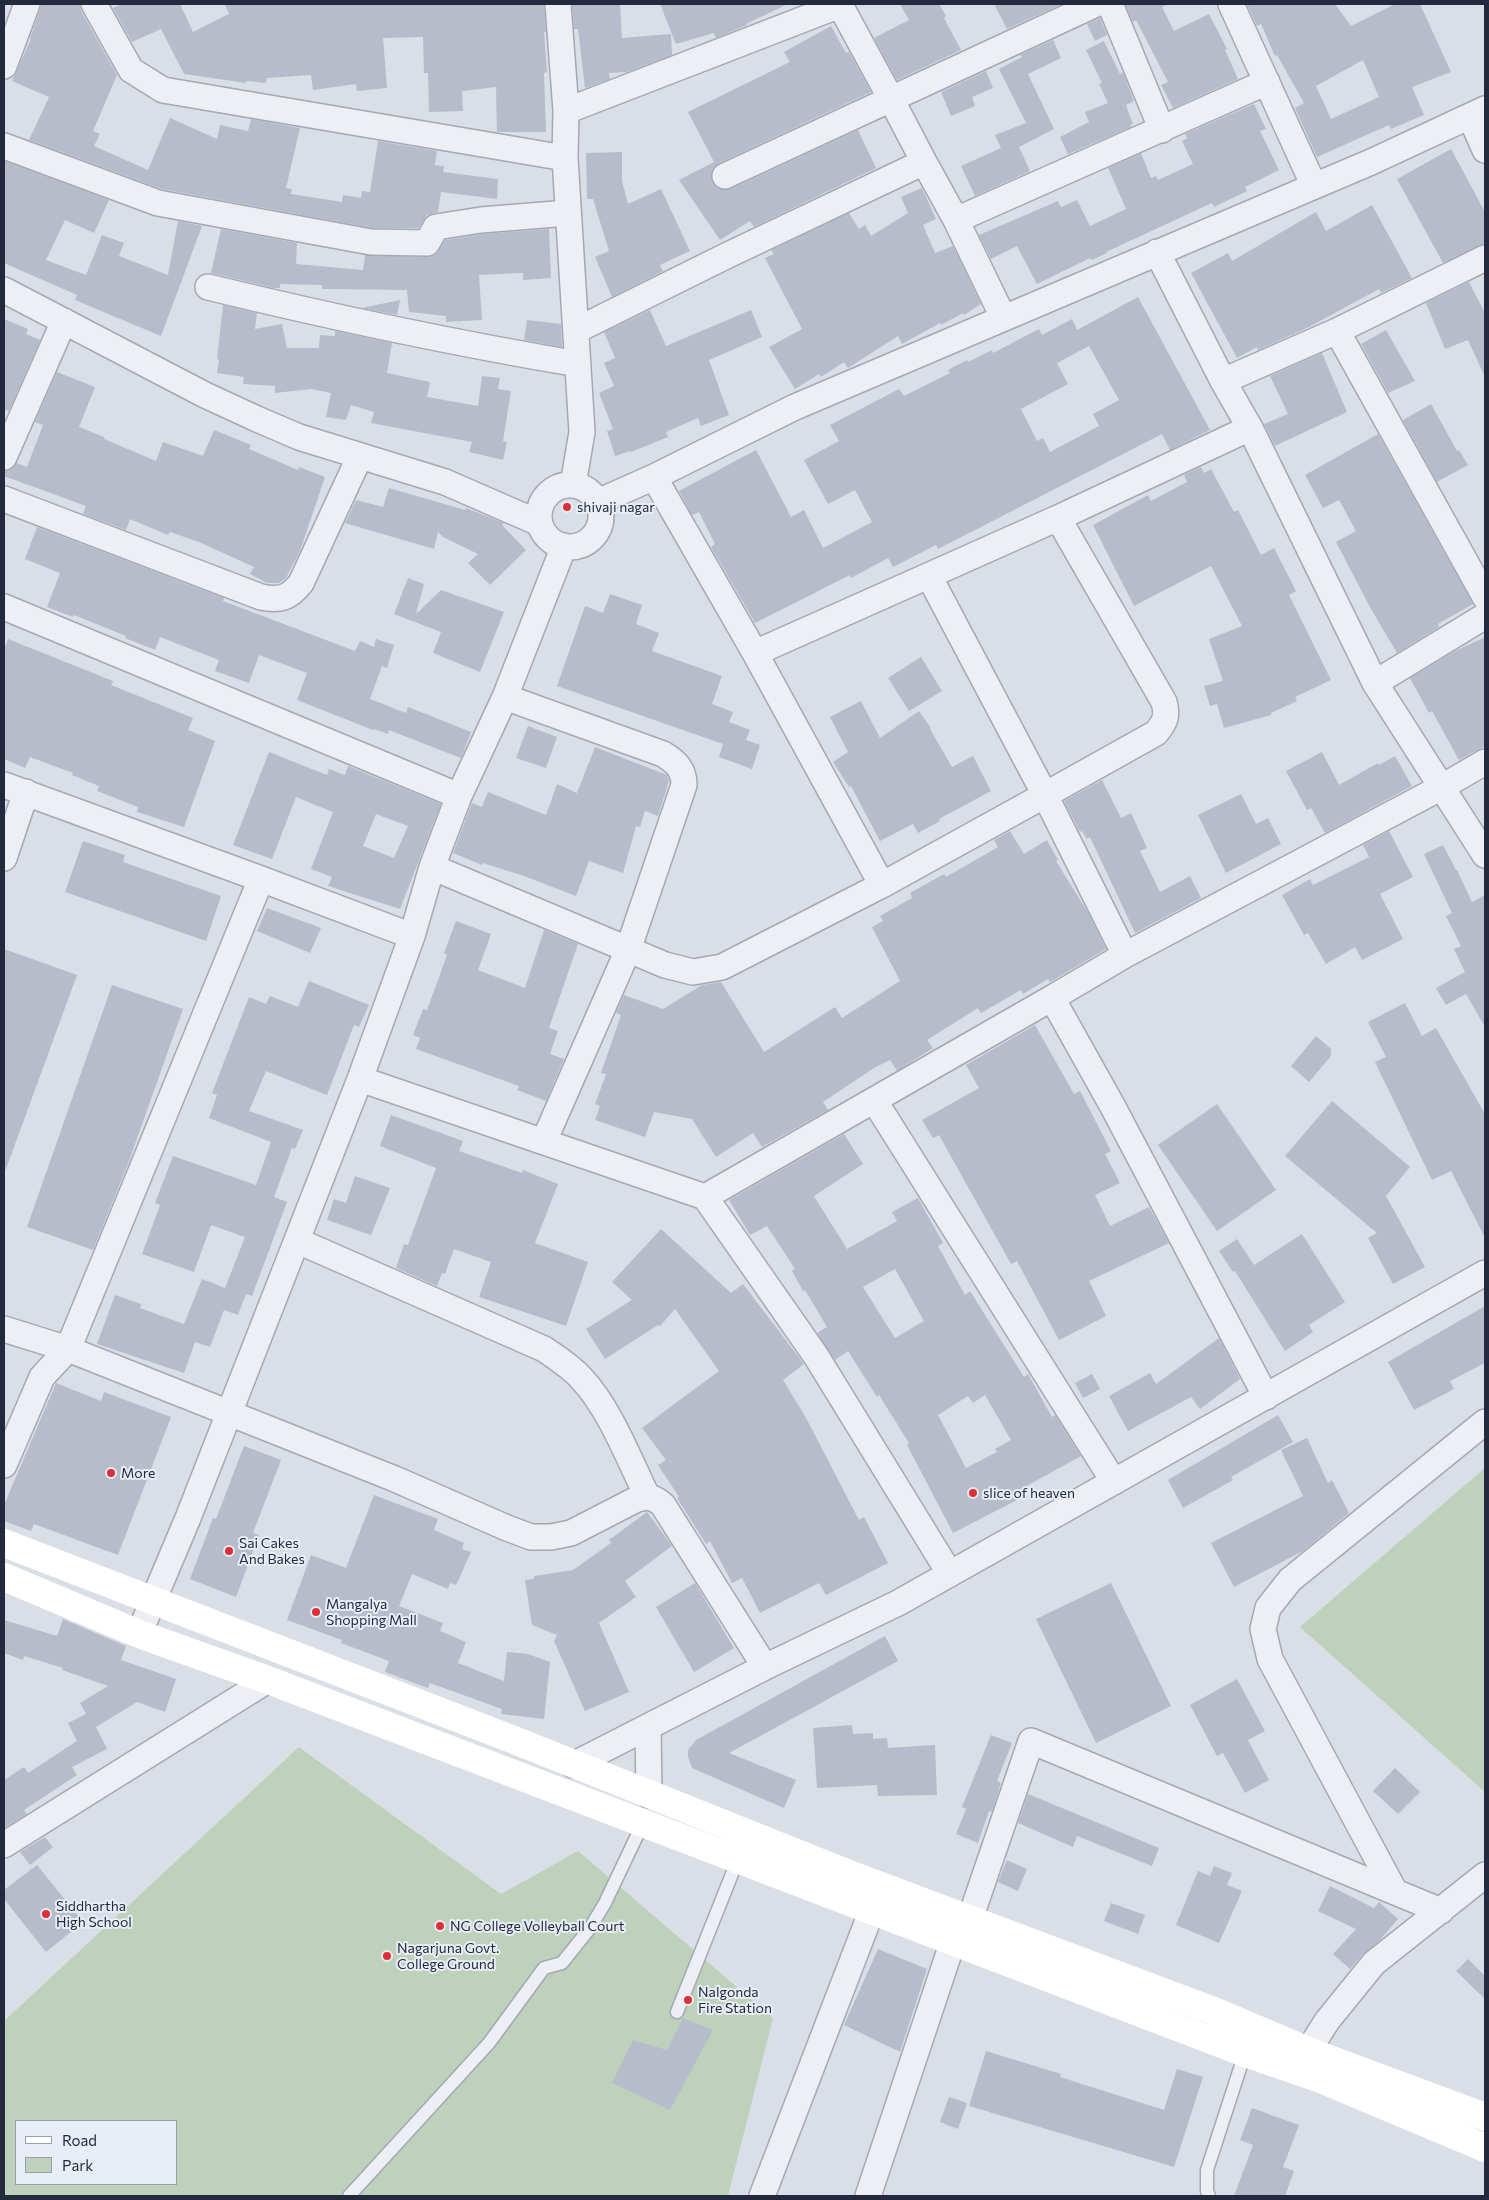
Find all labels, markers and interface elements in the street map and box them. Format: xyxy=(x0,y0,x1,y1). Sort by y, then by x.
place label: shivaji nagar xyxy=(577,499,655,515)
marker: shivaji nagar xyxy=(561,501,573,513)
place label: More xyxy=(121,1465,155,1481)
marker: More xyxy=(105,1467,117,1479)
place label: slice of heaven xyxy=(983,1485,1075,1501)
marker: slice of heaven xyxy=(967,1487,979,1499)
place label: Sai Cakes And Bakes xyxy=(239,1535,305,1568)
marker: Sai Cakes And Bakes xyxy=(223,1545,235,1557)
place label: Mangalya Shopping Mall xyxy=(326,1596,417,1628)
marker: Mangalya Shopping Mall xyxy=(310,1606,322,1618)
place label: Siddhartha High School xyxy=(56,1898,132,1930)
marker: Siddhartha High School xyxy=(40,1908,52,1920)
place label: NG College Volleyball Court xyxy=(450,1918,625,1934)
marker: NG College Volleyball Court xyxy=(434,1920,446,1932)
place label: Nagarjuna Govt. College Ground xyxy=(397,1940,499,1972)
marker: Nagarjuna Govt. College Ground xyxy=(381,1950,393,1962)
place label: Nalgonda Fire Station xyxy=(698,1984,772,2016)
marker: Nalgonda Fire Station xyxy=(682,1994,694,2006)
legend xyxy=(15,2120,178,2185)
text: Road xyxy=(62,2131,97,2149)
text: Park xyxy=(62,2156,93,2174)

